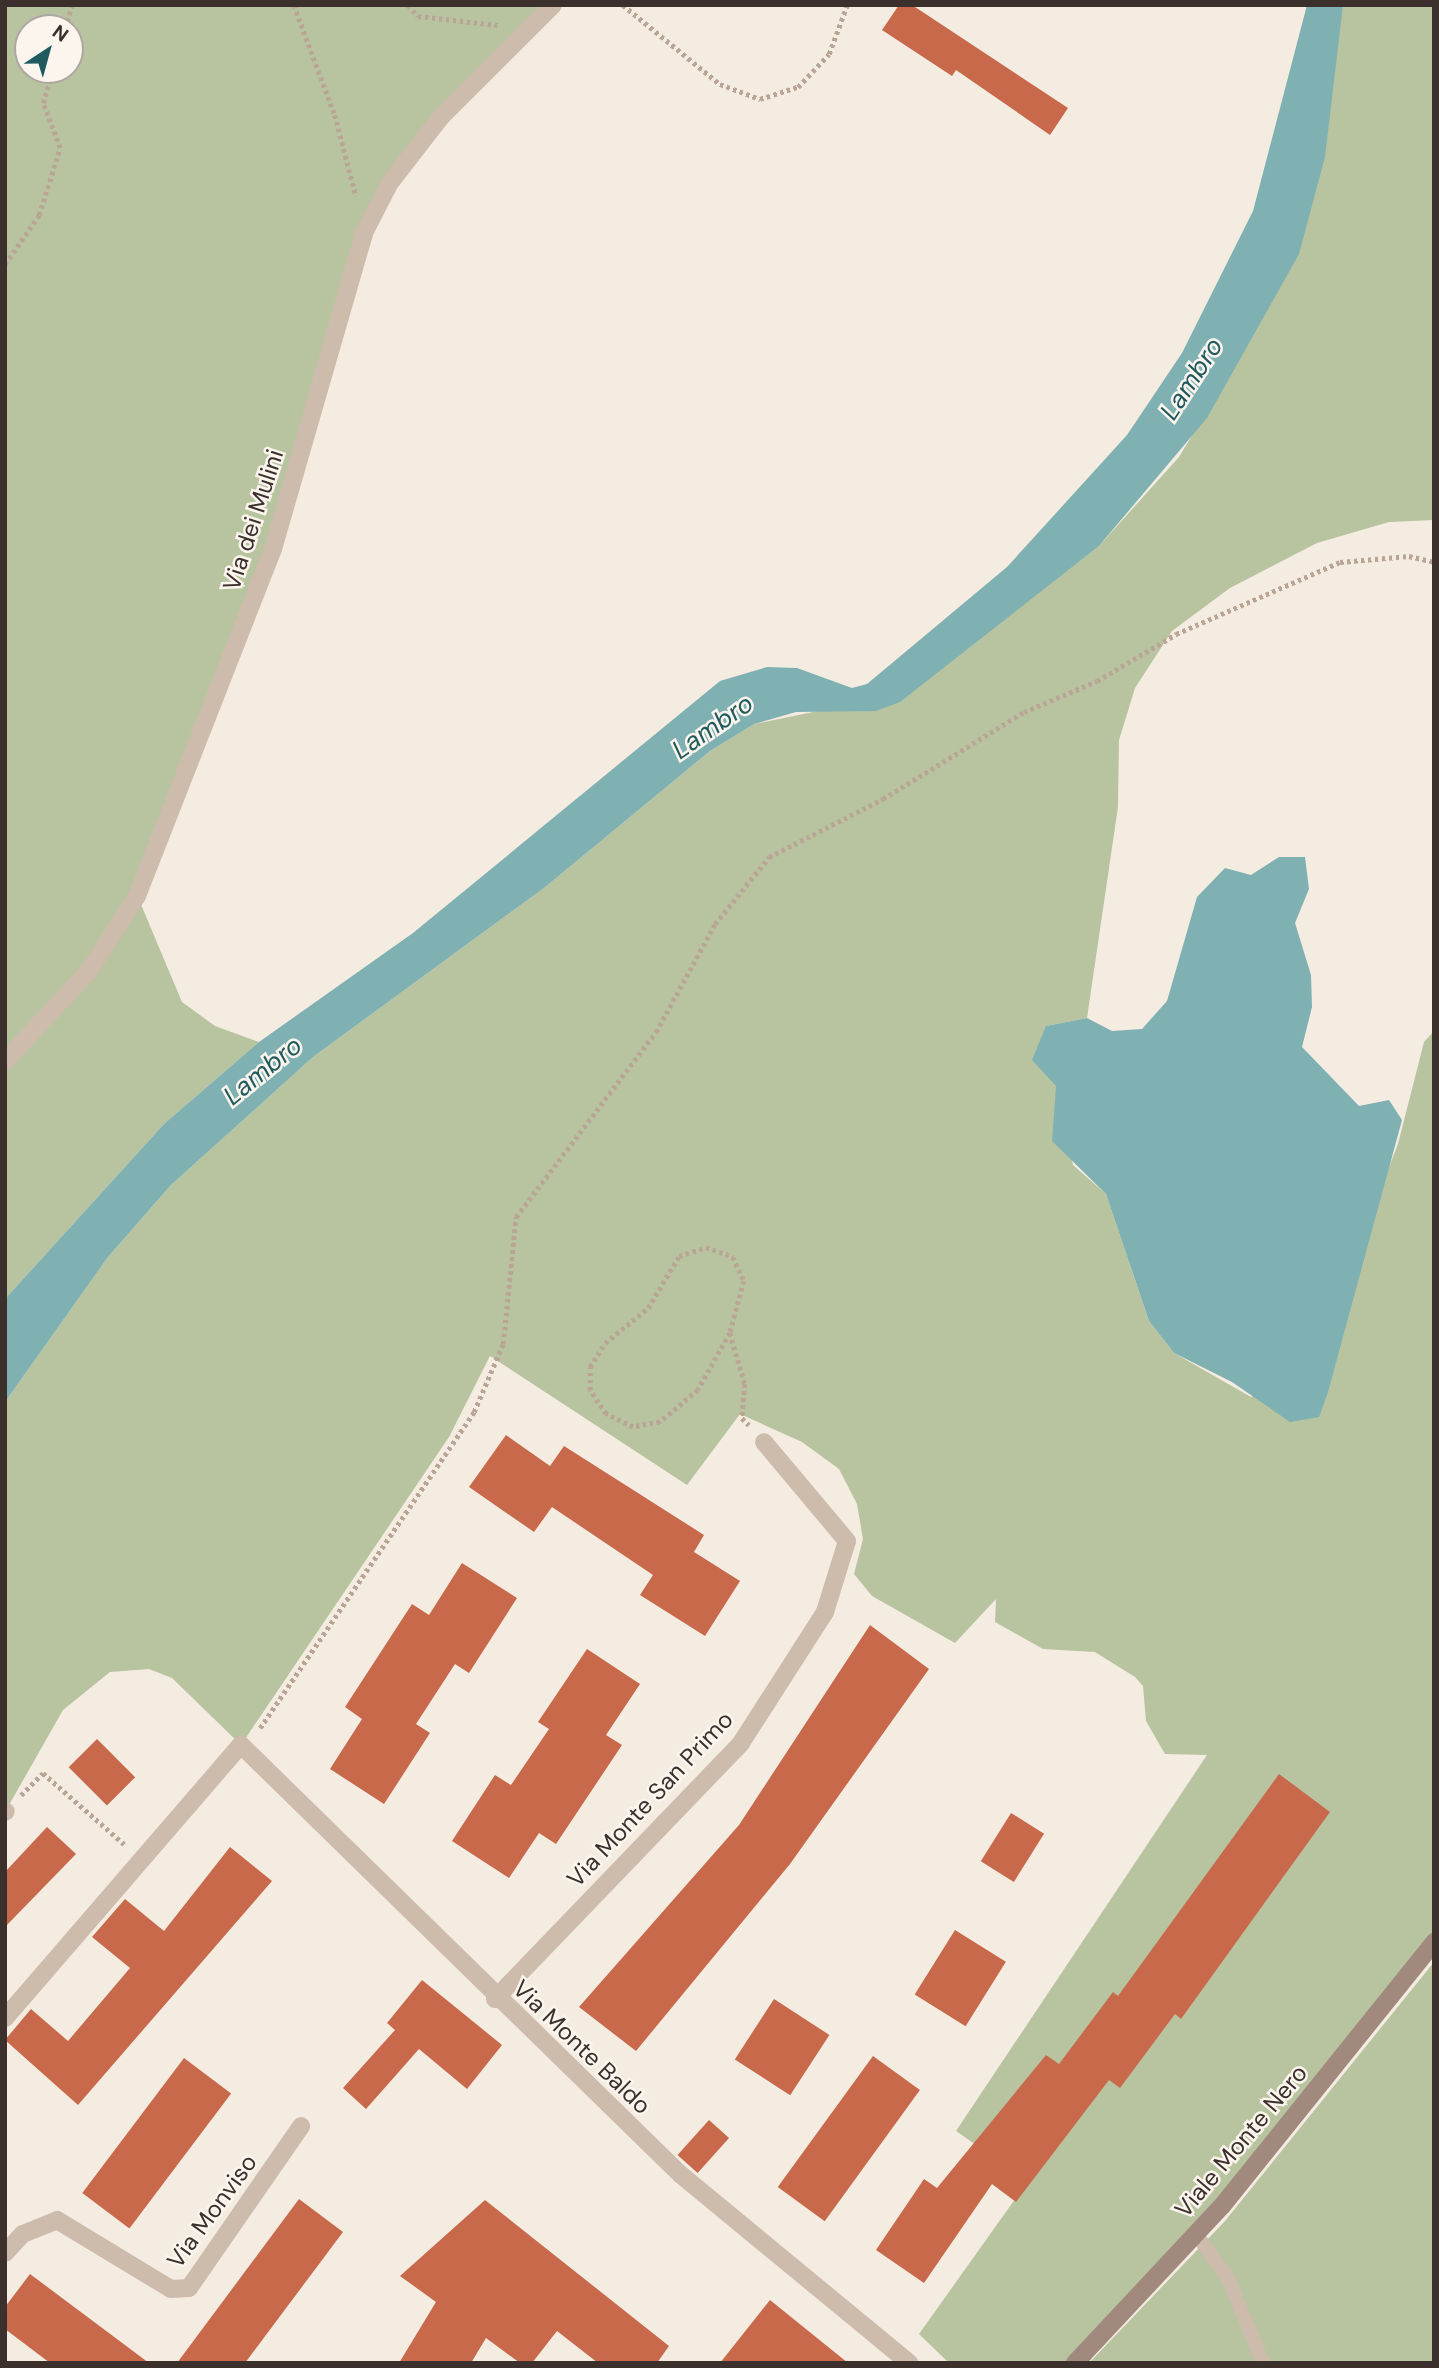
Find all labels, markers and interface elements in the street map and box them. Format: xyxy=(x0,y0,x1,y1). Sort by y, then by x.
north arrow xyxy=(14,14,84,84)
text: N xyxy=(48,19,73,47)
water label: Lambro xyxy=(1154,332,1230,426)
street label: Via dei Mulini xyxy=(217,446,289,594)
water label: Lambro xyxy=(666,688,760,766)
water label: Lambro xyxy=(218,1030,308,1112)
street label: Via Monte San Primo xyxy=(561,1705,739,1893)
street label: Via Monte Baldo xyxy=(507,1974,657,2120)
street label: Viale Monte Nero xyxy=(1169,2059,1313,2223)
street label: Via Monviso xyxy=(161,2148,263,2274)

